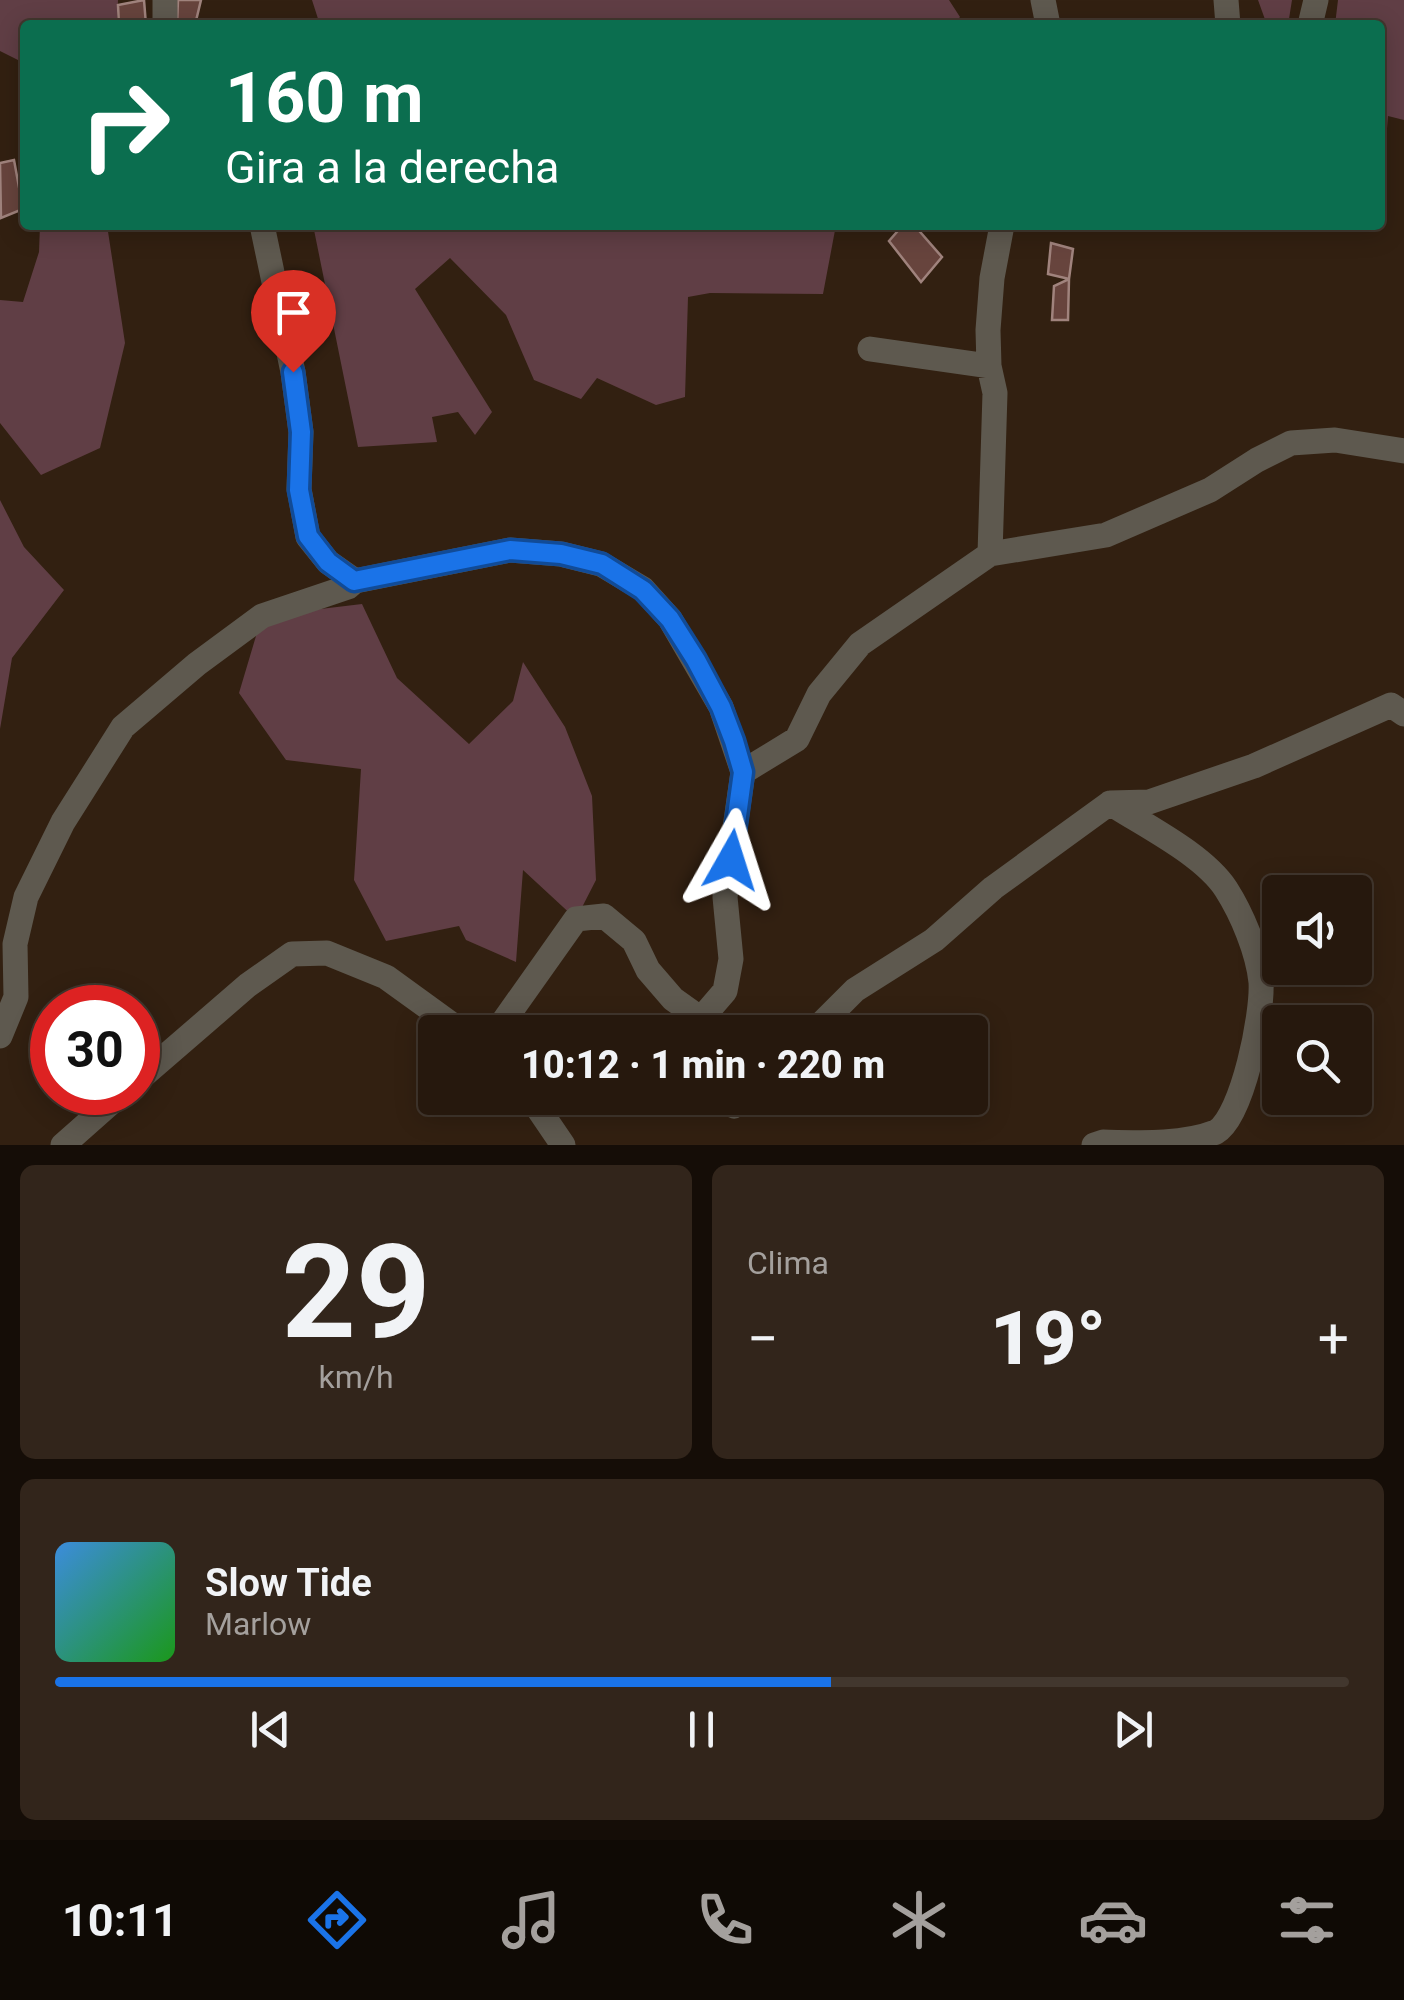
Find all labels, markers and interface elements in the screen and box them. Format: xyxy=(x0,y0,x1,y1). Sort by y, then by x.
text: 160 m xyxy=(225,57,424,139)
icon: right xyxy=(60,60,190,190)
text: Gira a la derecha xyxy=(225,141,560,194)
pin xyxy=(251,270,336,373)
icon: arrive xyxy=(266,285,321,340)
position arrow xyxy=(679,808,783,912)
map controls xyxy=(1262,875,1372,1115)
button: sound xyxy=(1262,875,1372,985)
speed limit sign: 30 xyxy=(30,985,160,1115)
button: search xyxy=(1262,1005,1372,1115)
text: 10:12 · 1 min · 220 m xyxy=(521,1043,885,1087)
text: 29 xyxy=(281,1216,431,1369)
text: Clima xyxy=(747,1244,829,1282)
text: 19° xyxy=(990,1294,1106,1382)
text: − xyxy=(747,1307,778,1371)
text: + xyxy=(1318,1307,1349,1371)
text: km/h xyxy=(318,1358,394,1396)
text: Slow Tide xyxy=(205,1561,372,1605)
text: Marlow xyxy=(205,1605,311,1643)
icon: previous xyxy=(243,1702,298,1757)
icon: pause xyxy=(674,1702,729,1757)
icon: next xyxy=(1106,1702,1161,1757)
icon: directions xyxy=(302,1885,372,1955)
icon: music xyxy=(496,1885,566,1955)
icon: phone xyxy=(690,1885,760,1955)
icon: climate xyxy=(884,1885,954,1955)
icon: car xyxy=(1078,1885,1148,1955)
icon: filters xyxy=(1272,1885,1342,1955)
text: 10:11 xyxy=(62,1894,178,1947)

